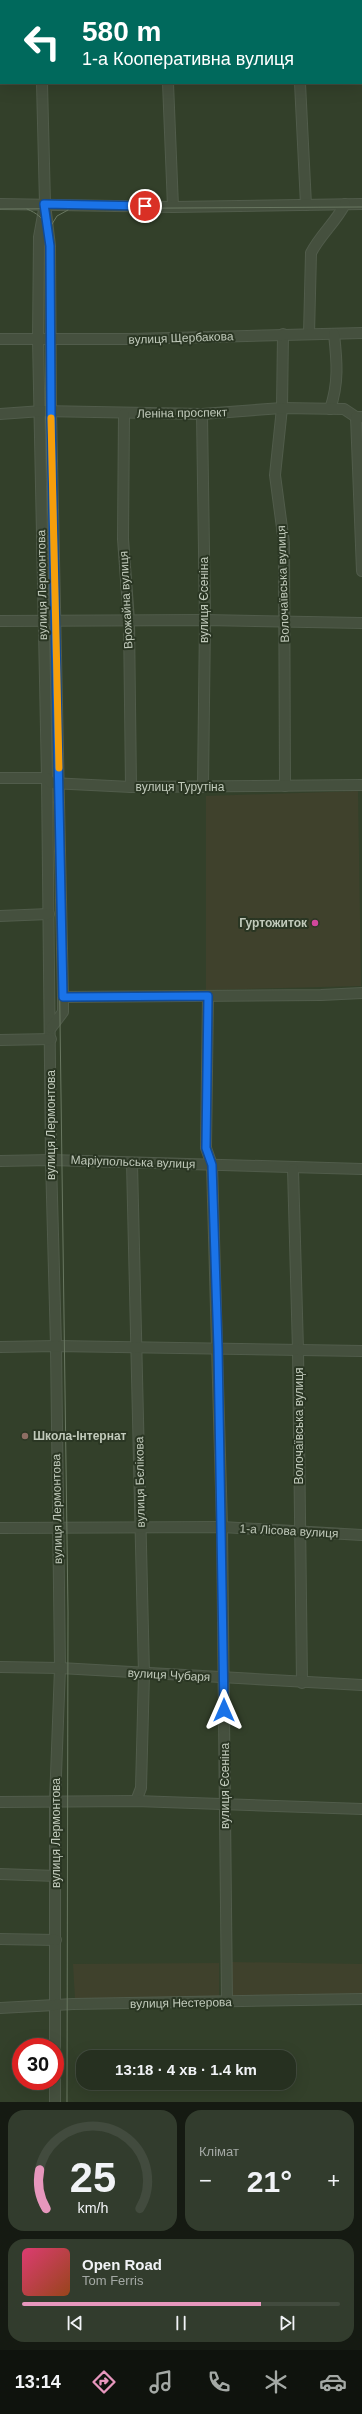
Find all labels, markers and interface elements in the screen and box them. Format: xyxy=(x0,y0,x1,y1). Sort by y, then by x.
icon: left xyxy=(16,16,68,68)
text: 580 m xyxy=(82,16,161,47)
text: 1-а Кооперативна вулиця xyxy=(82,49,294,69)
pin xyxy=(128,189,162,223)
icon: arrive xyxy=(134,195,156,217)
street label: вулиця Щербакова xyxy=(128,329,234,347)
street label: Леніна проспект xyxy=(137,405,228,421)
street label: Волочаївська вулиця xyxy=(274,525,292,643)
street label: вулиця Лермонтова xyxy=(34,530,50,640)
street label: Врожайна вулиця xyxy=(116,551,136,649)
street label: вулиця Єсеніна xyxy=(197,557,211,643)
street label: вулиця Турутіна xyxy=(136,780,225,794)
place label: Гуртожиток xyxy=(239,916,308,930)
marker: Гуртожиток xyxy=(310,918,320,928)
street label: вулиця Лермонтова xyxy=(44,1070,58,1180)
street label: Маріупольська вулиця xyxy=(70,1153,196,1171)
street label: Волочаївська вулиця xyxy=(292,1367,306,1485)
place label: Школа-Інтернат xyxy=(33,1429,127,1443)
marker: Школа-Інтернат xyxy=(20,1431,30,1441)
street label: вулиця Бєлікова xyxy=(132,1436,148,1528)
street label: вулиця Лермонтова xyxy=(49,1454,65,1564)
street label: 1-а Лісова вулиця xyxy=(239,1521,339,1541)
street label: вулиця Чубаря xyxy=(127,1666,211,1684)
position arrow xyxy=(203,1689,245,1731)
street label: вулиця Єсеніна xyxy=(218,1743,232,1829)
street label: вулиця Лермонтова xyxy=(49,1778,63,1888)
street label: вулиця Нестерова xyxy=(130,1995,232,2011)
speed limit sign: 30 xyxy=(12,2038,64,2090)
text: 13:18 · 4 хв · 1.4 km xyxy=(115,2061,257,2078)
text: Клімат xyxy=(199,2144,239,2159)
text: 25 xyxy=(69,2153,116,2200)
text: 21° xyxy=(247,2165,292,2198)
text: − xyxy=(199,2168,212,2193)
text: + xyxy=(327,2168,340,2193)
text: km/h xyxy=(77,2199,108,2215)
text: Open Road xyxy=(82,2256,162,2273)
text: Tom Ferris xyxy=(82,2273,143,2288)
icon: previous xyxy=(64,2312,86,2334)
icon: pause xyxy=(170,2312,192,2334)
icon: next xyxy=(276,2312,298,2334)
icon: directions xyxy=(90,2368,118,2396)
icon: music xyxy=(147,2368,175,2396)
icon: phone xyxy=(205,2368,233,2396)
icon: climate xyxy=(262,2368,290,2396)
icon: car xyxy=(319,2368,347,2396)
text: 13:14 xyxy=(15,2372,61,2392)

